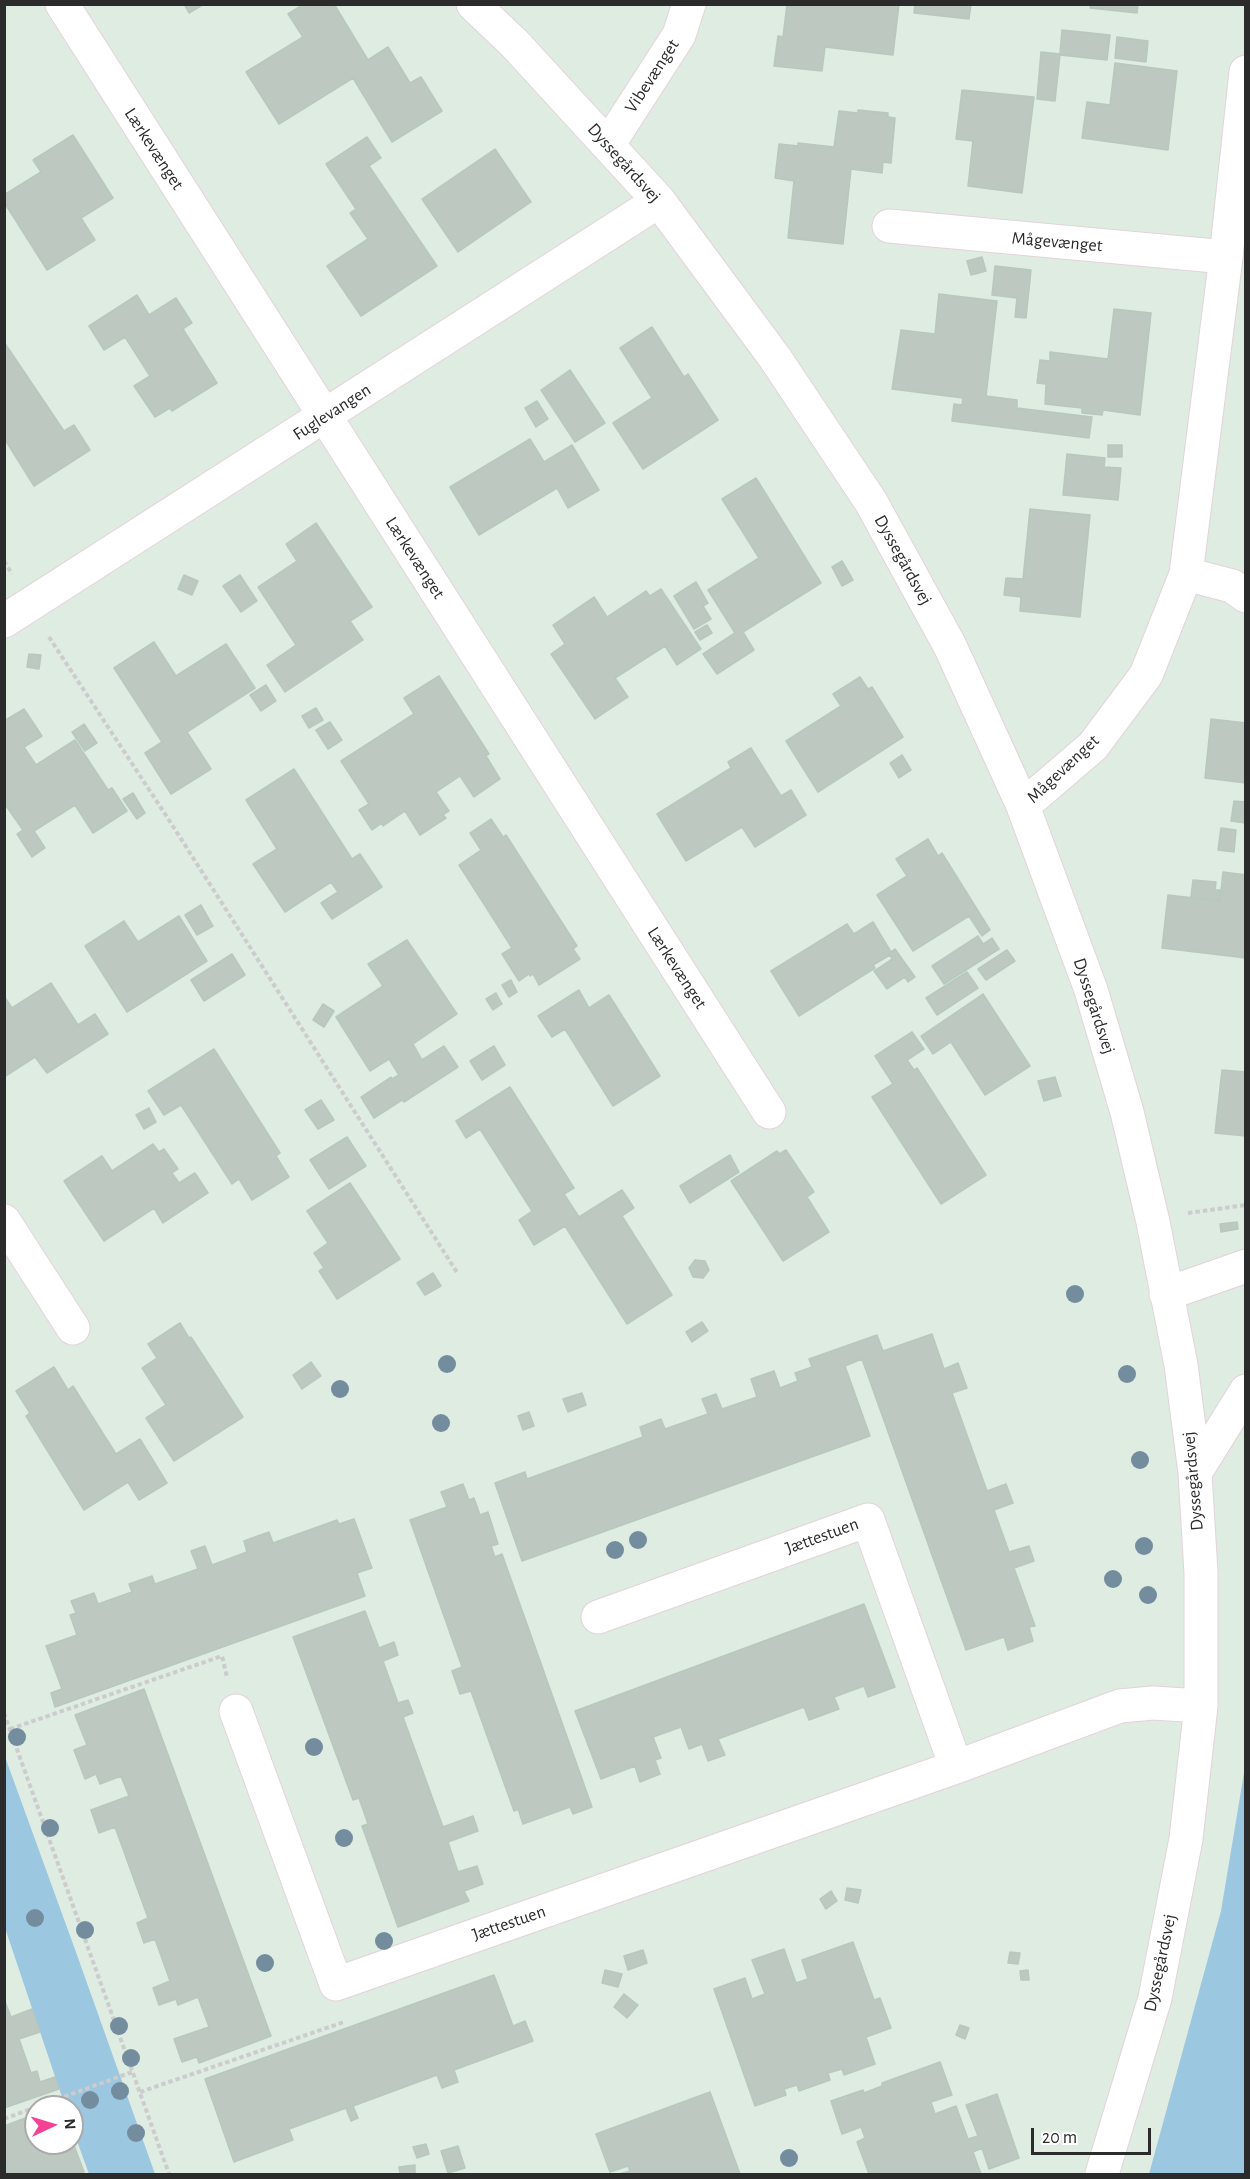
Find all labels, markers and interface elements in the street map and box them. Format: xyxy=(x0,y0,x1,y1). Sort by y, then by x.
street label: Vibevænget xyxy=(620,35,684,117)
street label: Lærkevænget xyxy=(120,104,188,194)
street label: Dyssegårdsvej xyxy=(583,119,665,207)
street label: Mågevænget xyxy=(1011,227,1103,257)
street label: Fuglevangen xyxy=(289,379,375,445)
street label: Dyssegårdsvej xyxy=(869,511,937,609)
street label: Lærkevænget xyxy=(381,513,449,603)
street label: Mågevænget xyxy=(1022,730,1104,808)
street label: Lærkevænget xyxy=(643,923,711,1013)
street label: Dyssegårdsvej xyxy=(1068,955,1120,1057)
street label: Dyssegårdsvej xyxy=(1178,1430,1208,1532)
street label: Jættestuen xyxy=(783,1513,861,1559)
street label: Jættestuen xyxy=(470,1900,548,1946)
street label: Dyssegårdsvej xyxy=(1139,1912,1181,2014)
north arrow xyxy=(24,2095,84,2155)
scale bar xyxy=(1034,2116,1154,2154)
text: N xyxy=(62,2118,78,2130)
text: 20 m xyxy=(1042,2129,1077,2147)

